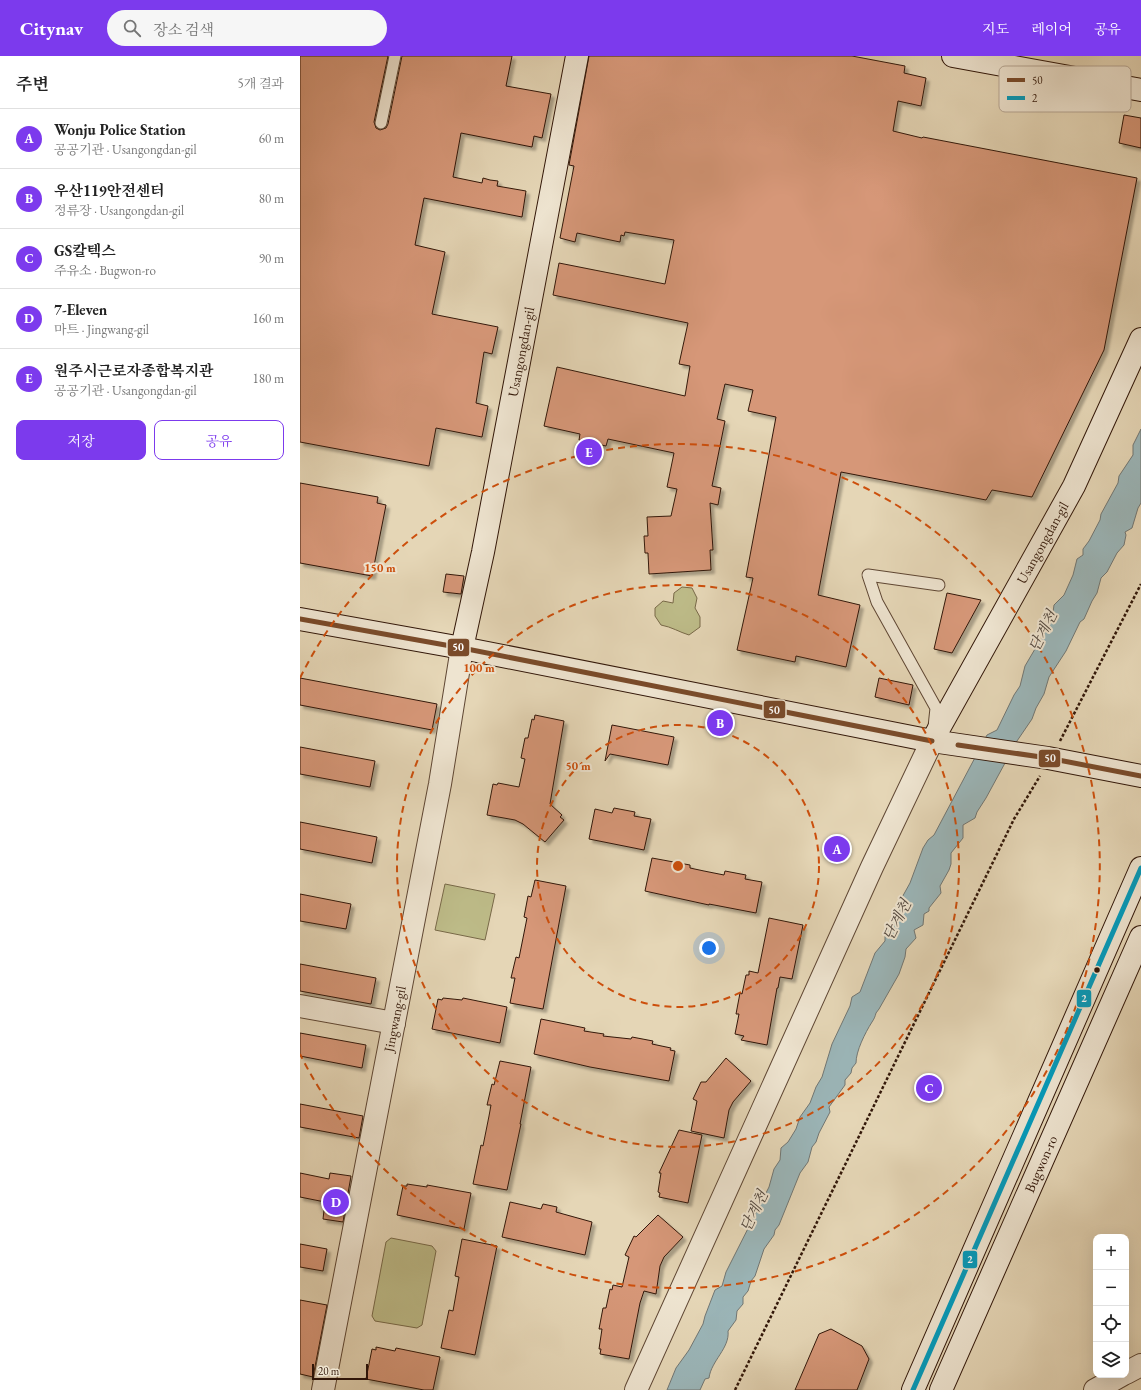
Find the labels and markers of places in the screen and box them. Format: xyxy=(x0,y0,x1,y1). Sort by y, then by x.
pin: E xyxy=(576,437,602,467)
pin: B xyxy=(707,708,733,738)
pin: A xyxy=(824,834,850,864)
centre of rings xyxy=(671,859,685,873)
unlabelled marker xyxy=(1092,965,1102,975)
pin: C xyxy=(916,1073,942,1103)
pin: D xyxy=(323,1187,349,1217)

